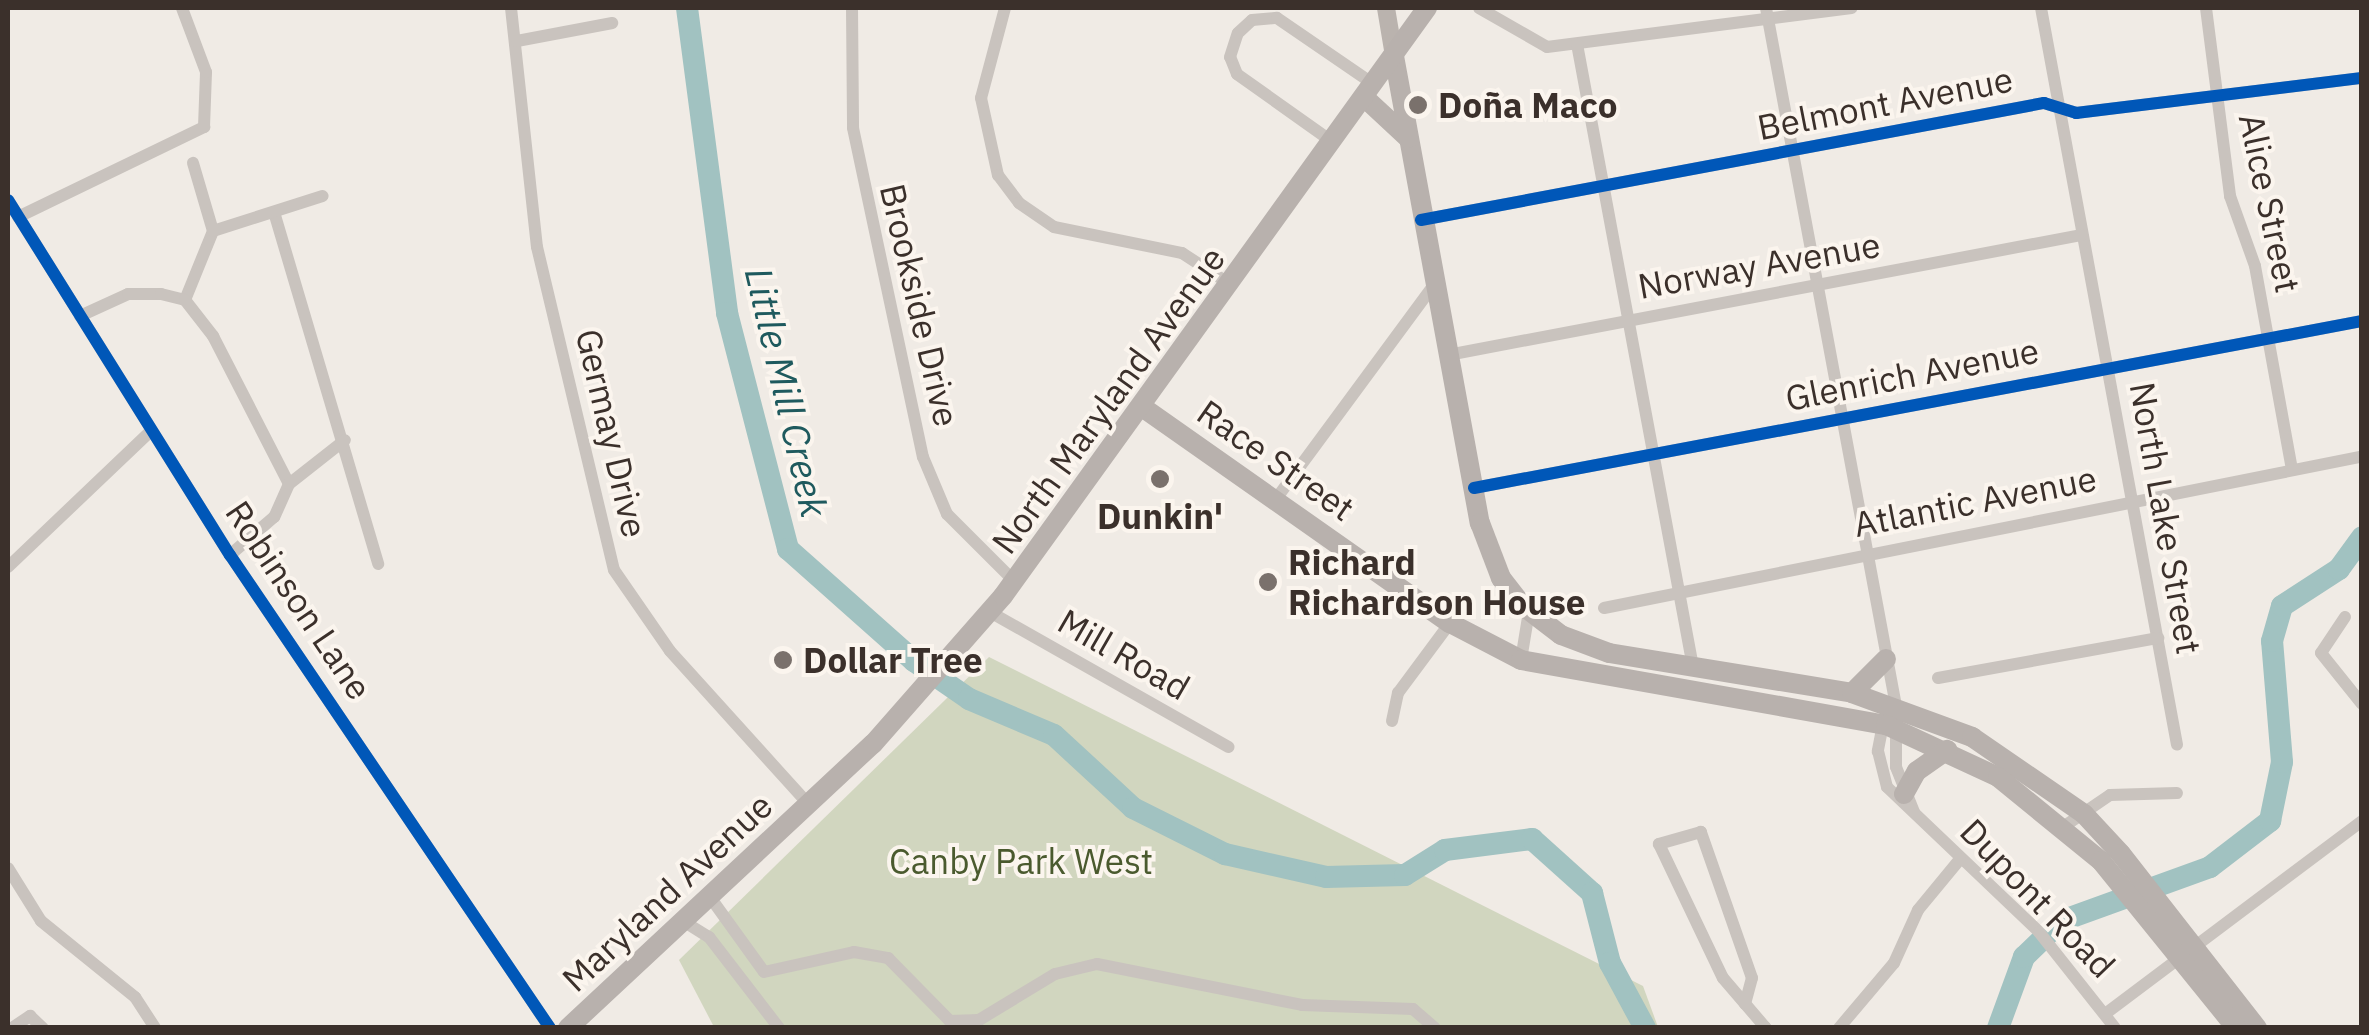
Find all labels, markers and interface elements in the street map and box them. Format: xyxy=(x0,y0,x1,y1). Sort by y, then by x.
street label: Belmont Avenue xyxy=(1754,58,2016,148)
place label: Doña Maco xyxy=(1438,84,1617,126)
marker: Doña Maco xyxy=(1407,94,1429,116)
street label: Alice Street xyxy=(2231,110,2309,296)
street label: Brookside Drive xyxy=(872,180,968,430)
street label: Norway Avenue xyxy=(1635,223,1883,307)
street label: North Maryland Avenue xyxy=(983,238,1233,562)
water label: Little Mill Creek xyxy=(736,263,838,521)
street label: Germay Drive xyxy=(568,325,656,541)
street label: Glenrich Avenue xyxy=(1782,329,2042,419)
street label: North Lake Street xyxy=(2121,379,2211,657)
street label: Race Street xyxy=(1190,391,1362,529)
street label: Atlantic Avenue xyxy=(1850,457,2100,545)
marker: Dunkin' xyxy=(1149,468,1171,490)
street label: Robinson Lane xyxy=(217,493,381,707)
place label: Dunkin' xyxy=(1097,495,1223,537)
place label: Richard Richardson House xyxy=(1288,541,1585,623)
marker: Richard Richardson House xyxy=(1257,571,1279,593)
street label: Mill Road xyxy=(1051,600,1197,708)
place label: Dollar Tree xyxy=(803,639,983,681)
marker: Dollar Tree xyxy=(772,649,794,671)
street label: Maryland Avenue xyxy=(553,784,781,1000)
street label: Dupont Road xyxy=(1952,810,2124,986)
park label: Canby Park West xyxy=(889,840,1153,882)

